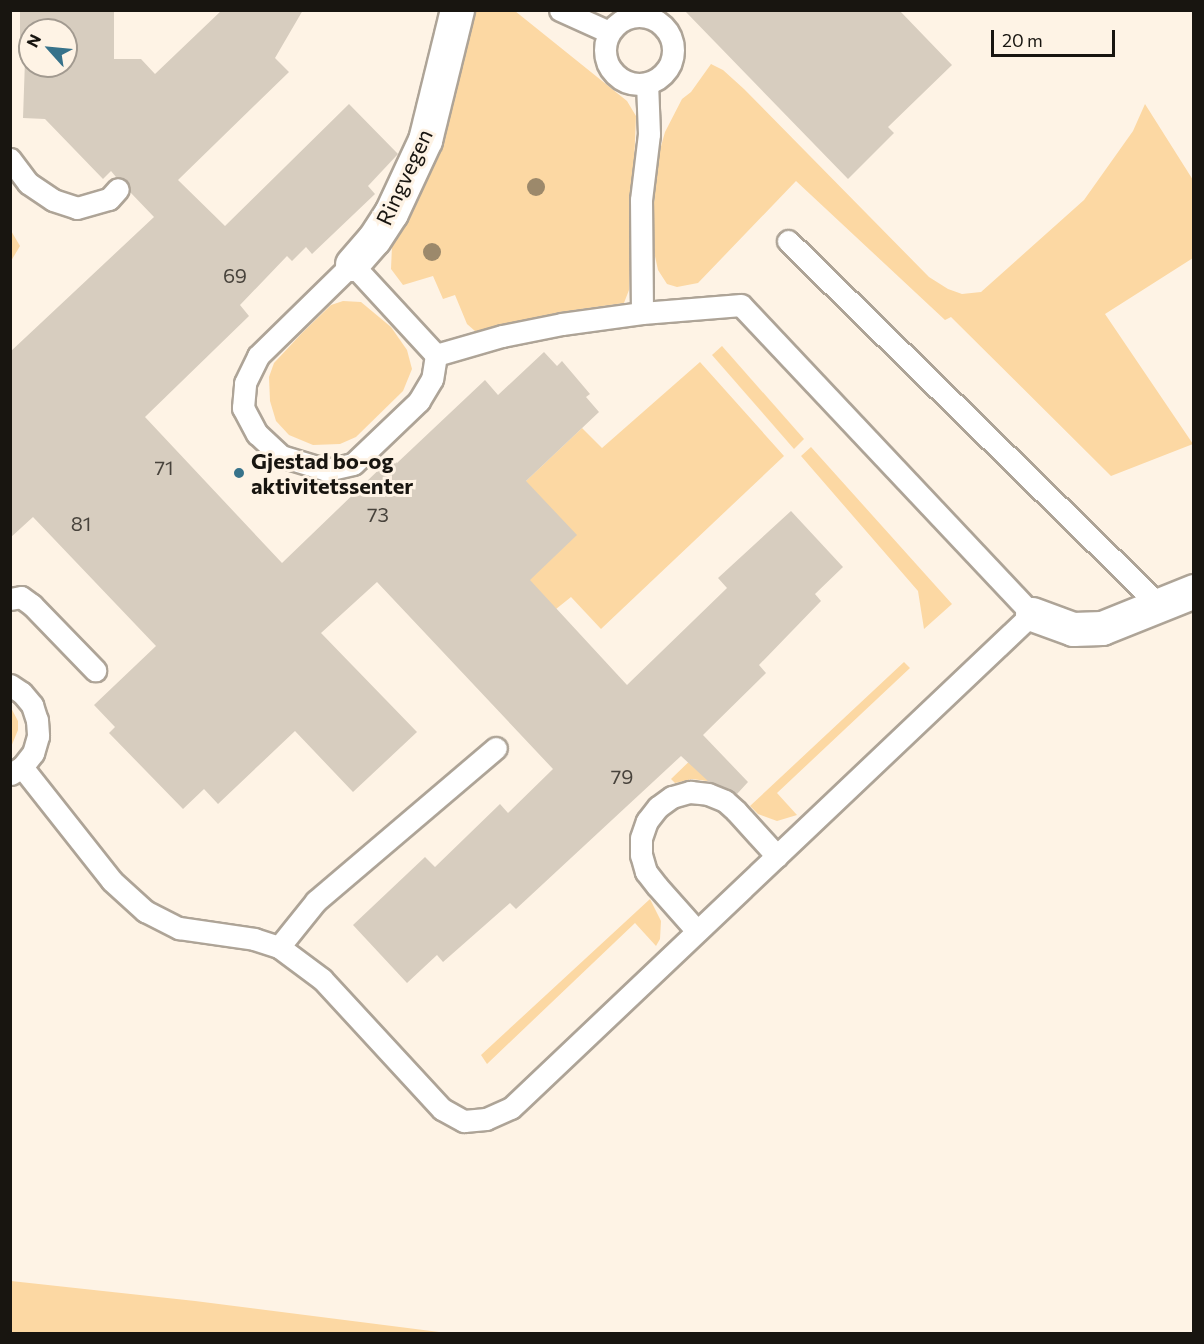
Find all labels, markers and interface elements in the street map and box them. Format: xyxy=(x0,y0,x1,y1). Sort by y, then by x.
north arrow xyxy=(18,18,78,78)
scale bar xyxy=(994,18,1118,56)
text: 20 m xyxy=(1002,29,1043,51)
text: N xyxy=(22,31,44,50)
street label: Ringvegen xyxy=(370,125,438,229)
house number: 69 xyxy=(223,263,247,287)
place label: Gjestad bo-og aktivitetssenter xyxy=(251,447,413,499)
house number: 71 xyxy=(154,455,174,479)
marker: Gjestad bo-og aktivitetssenter xyxy=(232,466,246,480)
house number: 73 xyxy=(367,502,389,526)
house number: 81 xyxy=(71,511,91,535)
house number: 79 xyxy=(611,764,633,788)

